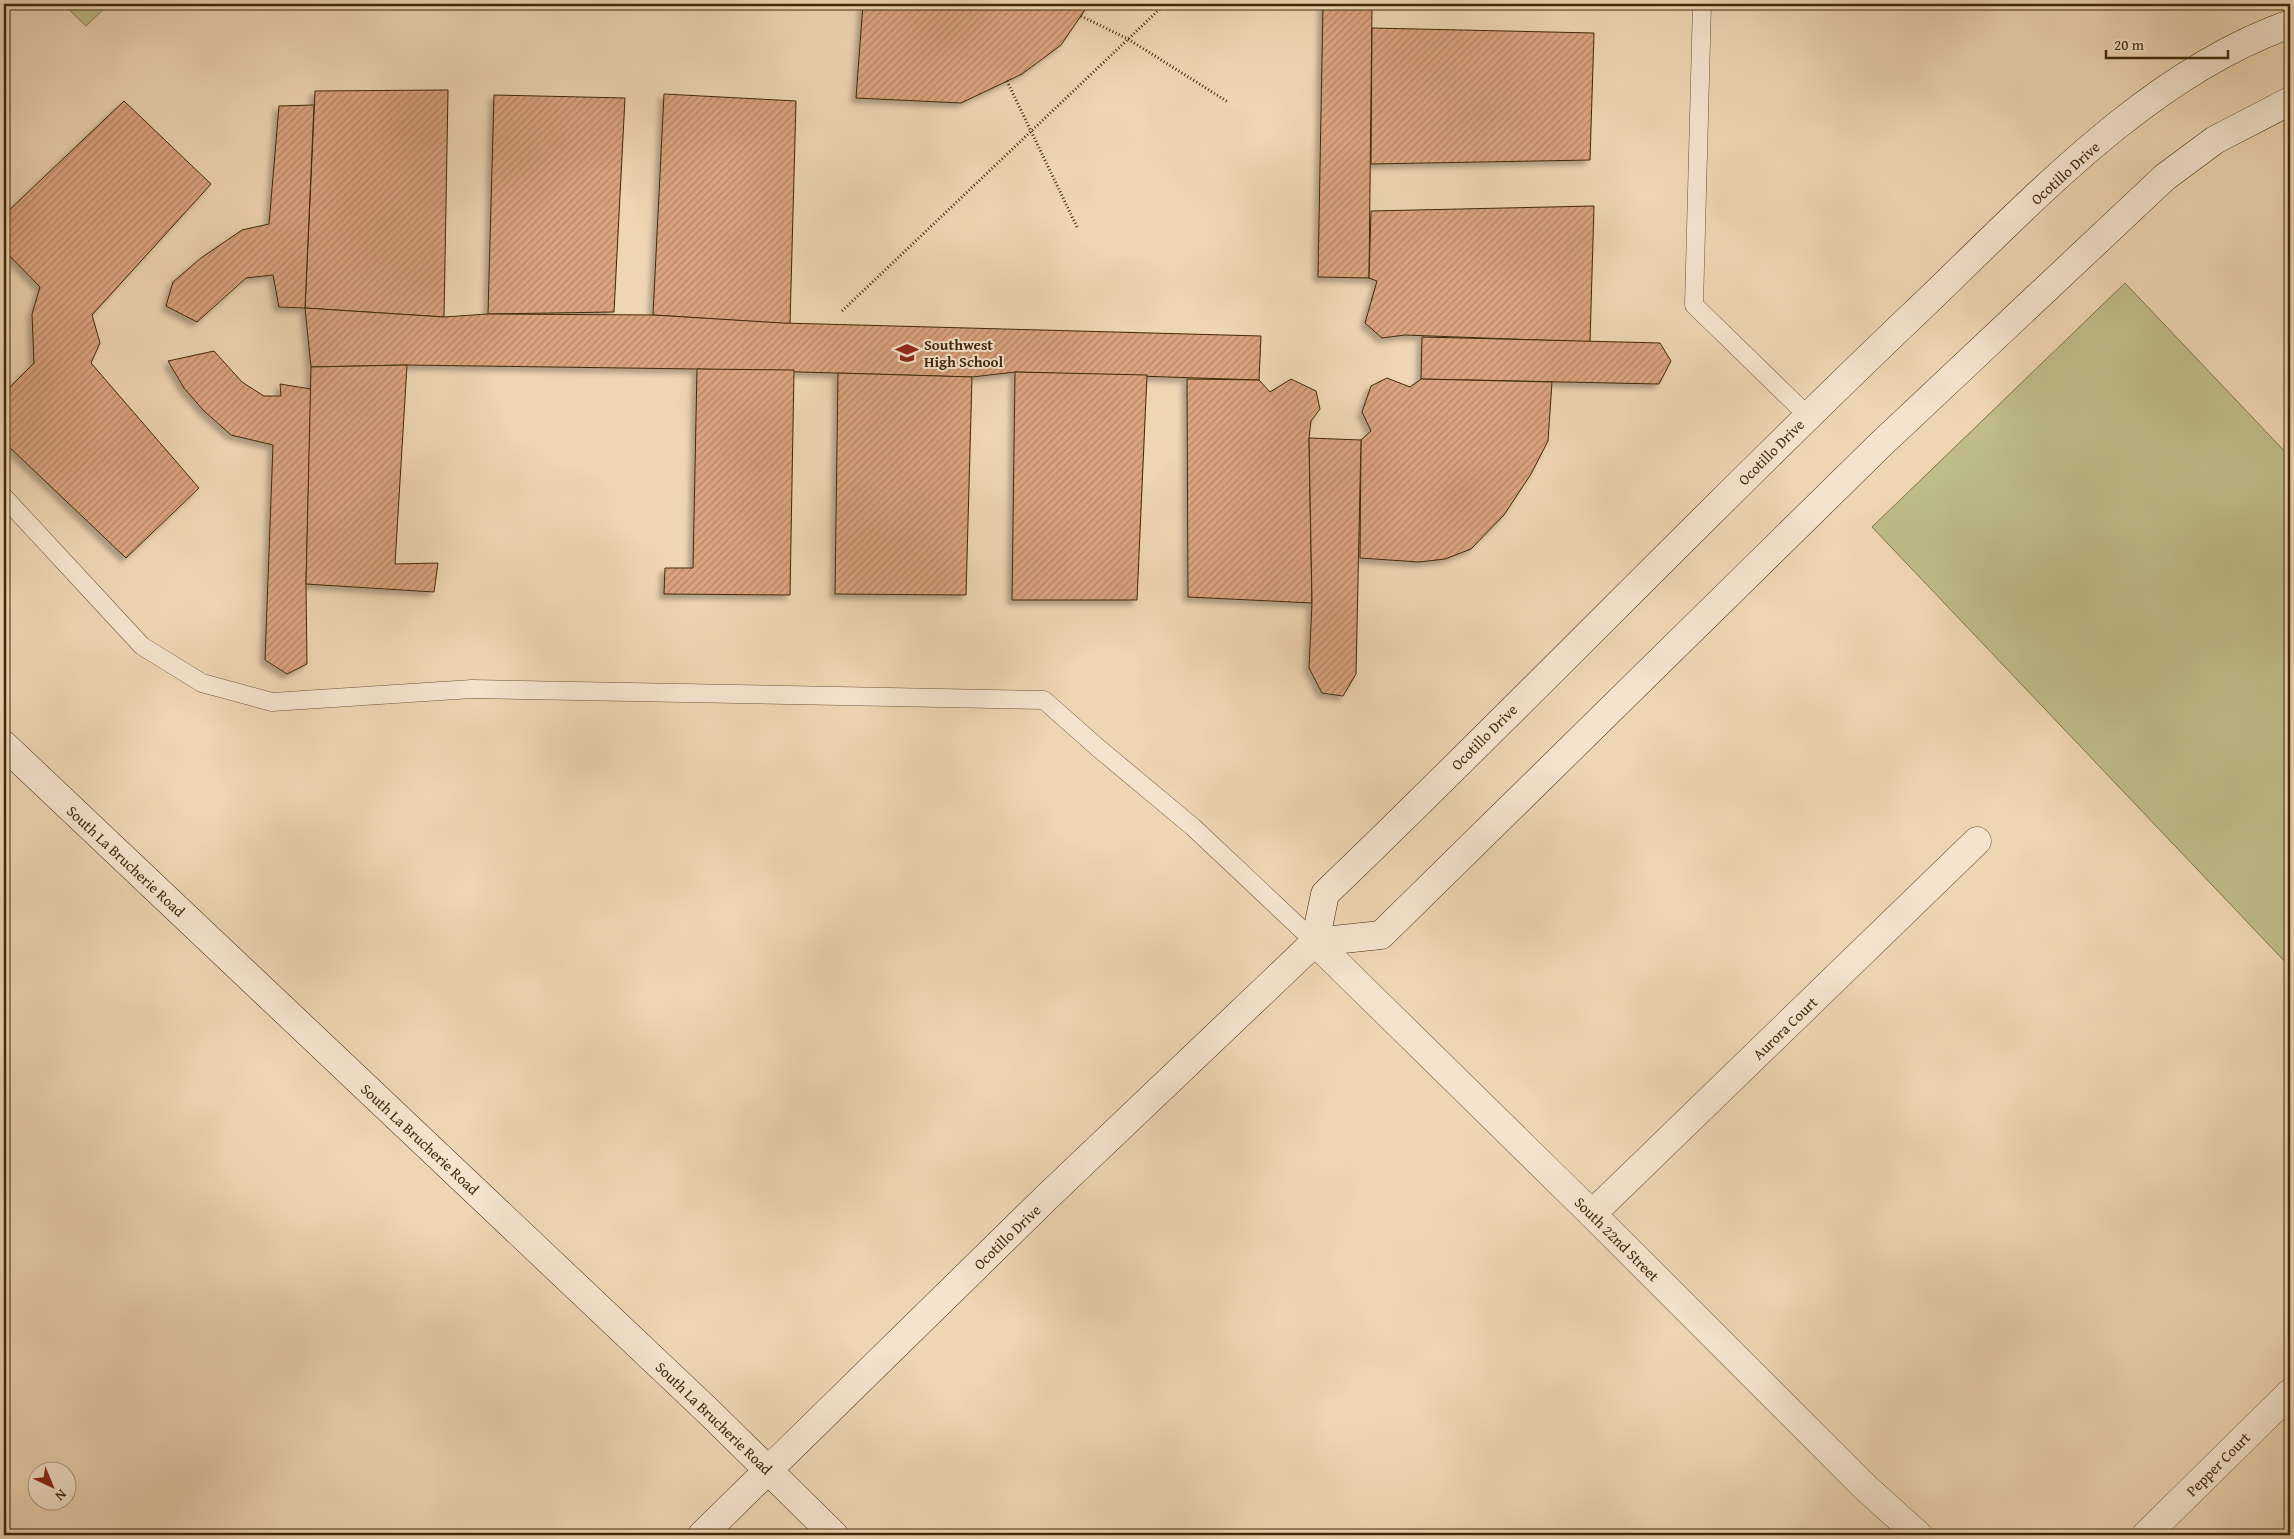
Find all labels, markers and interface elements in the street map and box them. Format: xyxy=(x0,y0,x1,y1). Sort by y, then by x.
scale bar xyxy=(2106,28,2229,60)
text: 20 m xyxy=(2114,34,2145,55)
street label: Ocotillo Drive xyxy=(2026,136,2104,210)
place label: Southwest High School xyxy=(924,334,1004,372)
school or university icon: Southwest High School xyxy=(894,340,920,366)
street label: Ocotillo Drive xyxy=(1733,414,1809,490)
street label: Ocotillo Drive xyxy=(1446,699,1522,775)
street label: South La Brucherie Road xyxy=(62,801,190,921)
street label: Aurora Court xyxy=(1748,991,1823,1064)
street label: South La Brucherie Road xyxy=(356,1079,484,1199)
street label: South 22nd Street xyxy=(1570,1192,1665,1287)
street label: Ocotillo Drive xyxy=(969,1200,1045,1274)
street label: South La Brucherie Road xyxy=(651,1357,777,1479)
street label: Pepper Court xyxy=(2181,1427,2255,1501)
north arrow xyxy=(28,1462,78,1512)
text: N xyxy=(50,1485,71,1506)

